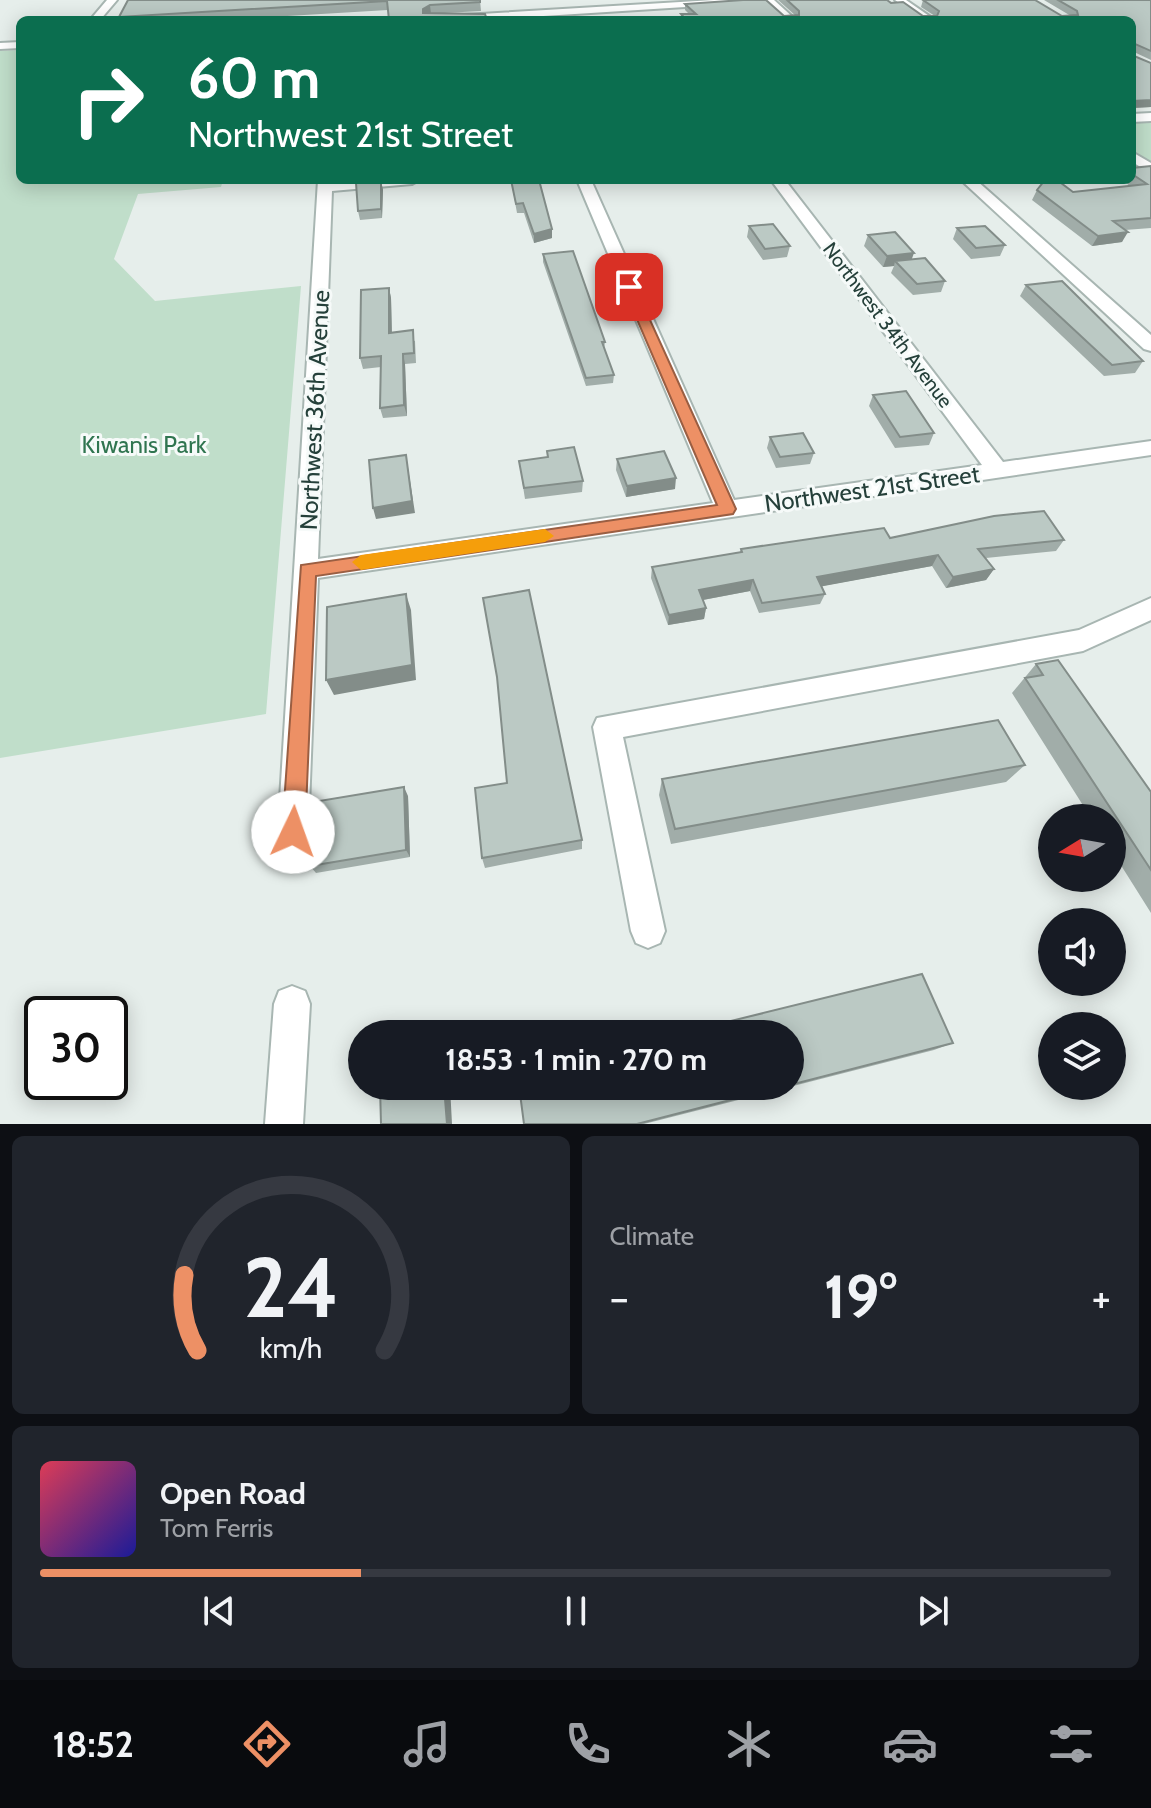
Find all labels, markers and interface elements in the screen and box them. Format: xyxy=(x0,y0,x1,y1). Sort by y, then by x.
text: 60 m xyxy=(188,44,320,112)
icon: right xyxy=(56,48,160,152)
text: Northwest 21st Street xyxy=(188,112,513,156)
street label: Northwest 34th Avenue xyxy=(818,238,958,412)
pin xyxy=(595,253,663,321)
icon: arrive xyxy=(607,265,651,309)
street label: Northwest 36th Avenue xyxy=(294,289,335,531)
park label: Kiwanis Park xyxy=(81,430,207,459)
street label: Northwest 21st Street xyxy=(763,459,981,518)
position arrow xyxy=(251,790,335,874)
north arrow xyxy=(1038,804,1126,892)
map controls xyxy=(1038,804,1126,1100)
button: sound xyxy=(1038,908,1126,996)
speed limit sign: 30 xyxy=(24,996,128,1100)
button: layers xyxy=(1038,1012,1126,1100)
text: 18:53 · 1 min · 270 m xyxy=(445,1041,707,1078)
text: Climate xyxy=(610,1220,694,1252)
text: 24 xyxy=(243,1237,339,1338)
text: 19° xyxy=(824,1260,897,1333)
text: − xyxy=(610,1271,629,1324)
text: + xyxy=(1092,1271,1111,1324)
text: km/h xyxy=(259,1330,322,1365)
text: Open Road xyxy=(160,1475,306,1512)
text: Tom Ferris xyxy=(160,1512,273,1544)
icon: previous xyxy=(197,1589,241,1633)
icon: pause xyxy=(554,1589,598,1633)
icon: next xyxy=(911,1589,955,1633)
icon: directions xyxy=(239,1716,295,1772)
icon: music xyxy=(399,1716,455,1772)
icon: phone xyxy=(560,1716,616,1772)
icon: climate xyxy=(721,1716,777,1772)
icon: car xyxy=(882,1716,938,1772)
icon: filters xyxy=(1043,1716,1099,1772)
text: 18:52 xyxy=(52,1722,134,1766)

